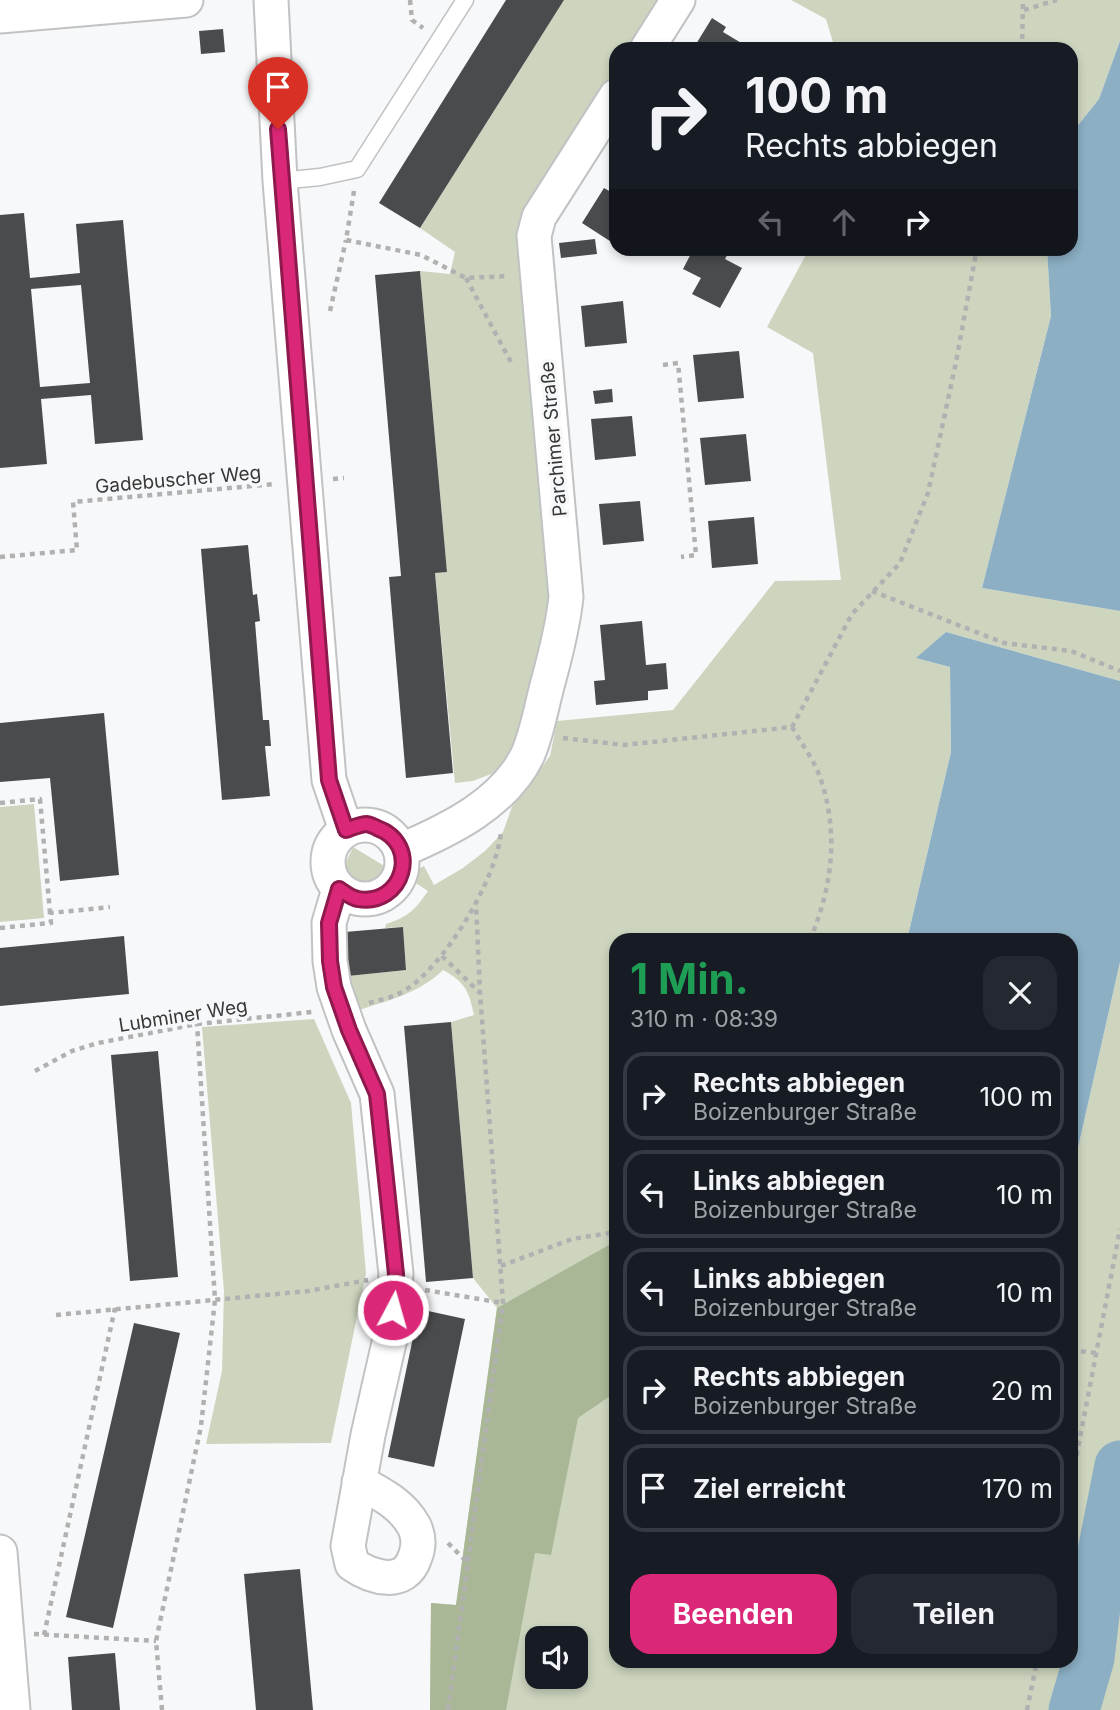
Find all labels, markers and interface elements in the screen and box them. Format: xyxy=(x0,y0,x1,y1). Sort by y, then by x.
pin xyxy=(248,57,308,129)
text: 100 m xyxy=(745,66,889,125)
icon: arrive xyxy=(259,68,297,106)
icon: right xyxy=(630,70,721,161)
text: Rechts abbiegen xyxy=(745,126,998,165)
icon: left xyxy=(752,203,790,241)
icon: ahead xyxy=(825,203,863,241)
icon: right xyxy=(898,203,936,241)
street label: Parchimer Straße xyxy=(535,360,572,517)
street label: Gadebuscher Weg xyxy=(94,461,262,498)
text: 1 Min. xyxy=(630,953,749,1004)
button: close xyxy=(983,956,1057,1030)
street label: Lubminer Weg xyxy=(117,994,249,1037)
text: 310 m · 08:39 xyxy=(630,1005,778,1033)
text: Rechts abbiegen xyxy=(693,1067,905,1098)
icon: right xyxy=(634,1077,672,1115)
text: 100 m xyxy=(980,1081,1053,1112)
text: Boizenburger Straße xyxy=(693,1098,917,1126)
text: Links abbiegen xyxy=(693,1165,885,1196)
icon: left xyxy=(634,1175,672,1213)
text: 10 m xyxy=(996,1179,1053,1210)
text: Boizenburger Straße xyxy=(693,1196,917,1224)
text: Links abbiegen xyxy=(693,1263,885,1294)
position arrow xyxy=(356,1273,430,1347)
icon: left xyxy=(634,1273,672,1311)
text: 10 m xyxy=(996,1277,1053,1308)
text: Boizenburger Straße xyxy=(693,1294,917,1322)
text: Rechts abbiegen xyxy=(693,1361,905,1392)
icon: right xyxy=(634,1371,672,1409)
text: 20 m xyxy=(991,1375,1053,1406)
text: Boizenburger Straße xyxy=(693,1392,917,1420)
icon: arrive xyxy=(634,1469,672,1507)
text: Ziel erreicht xyxy=(693,1473,846,1504)
text: 170 m xyxy=(982,1473,1053,1504)
button: Beenden xyxy=(630,1574,837,1654)
button: Teilen xyxy=(851,1574,1057,1654)
map controls xyxy=(525,1626,588,1689)
button: sound xyxy=(525,1626,588,1689)

